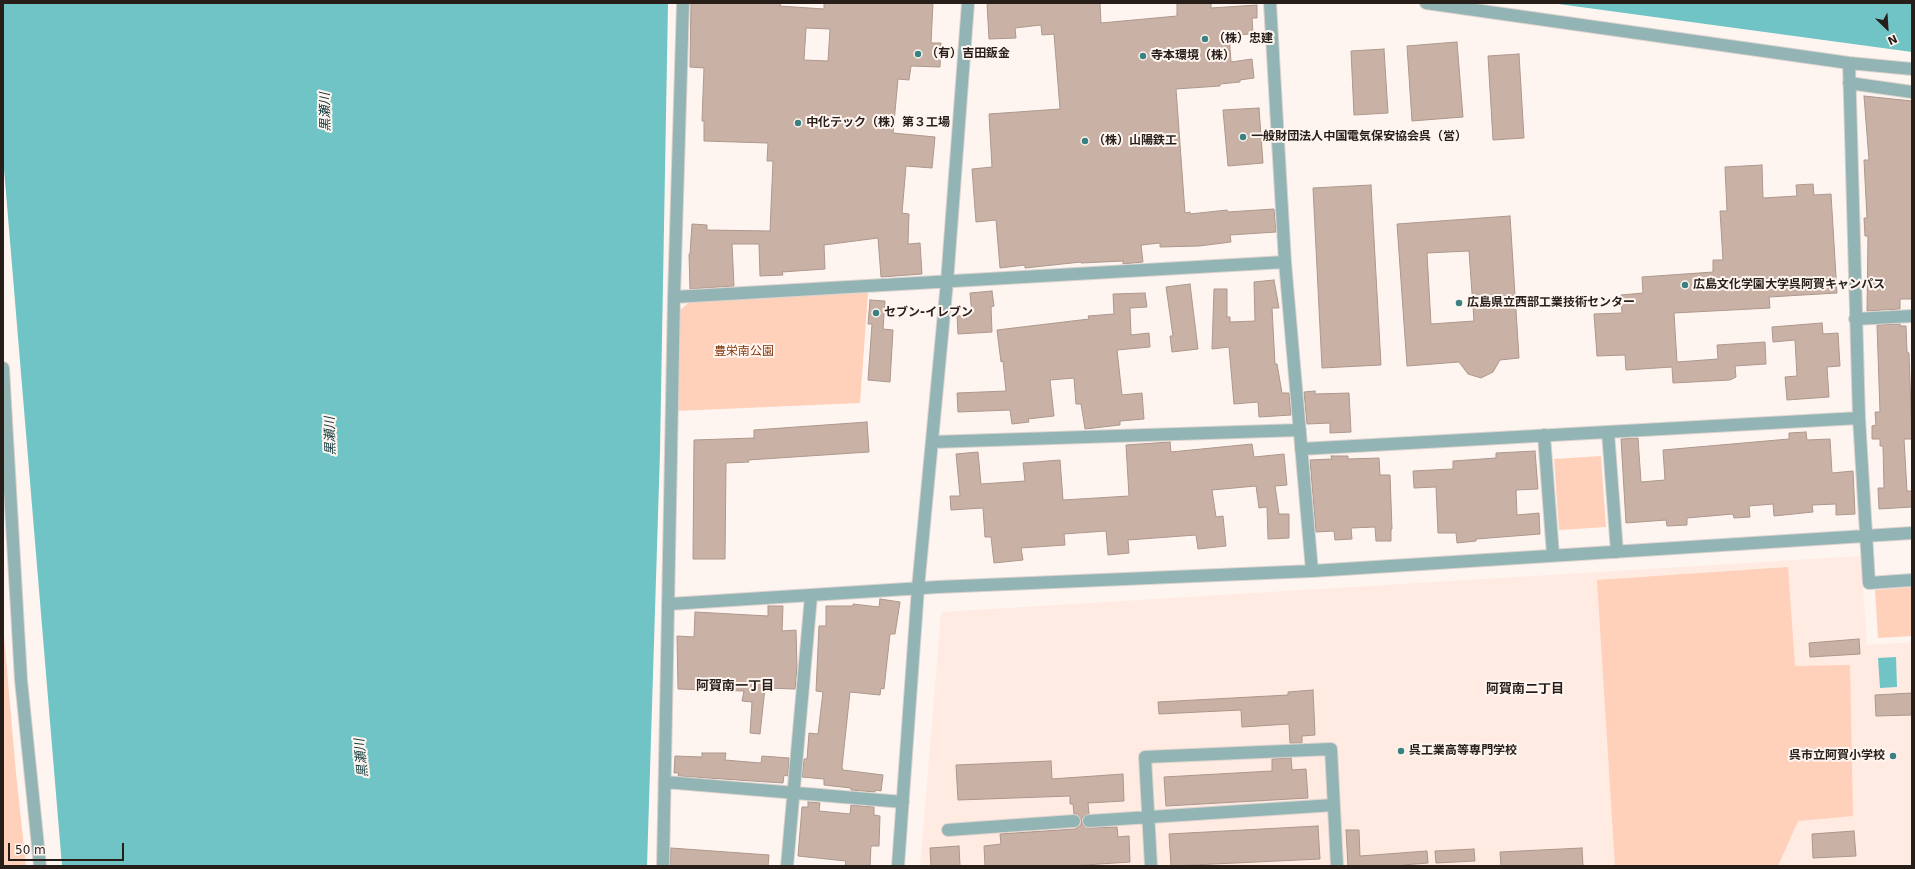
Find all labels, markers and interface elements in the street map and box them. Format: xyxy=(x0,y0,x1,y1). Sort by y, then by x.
north arrow xyxy=(1867,8,1907,48)
text: N xyxy=(1885,31,1899,47)
place label: （株）忠建 xyxy=(1213,32,1273,46)
marker: （株）忠建 xyxy=(1200,34,1210,44)
place label: （有）吉田鈑金 xyxy=(926,47,1010,61)
marker: （有）吉田鈑金 xyxy=(913,49,923,59)
place label: 寺本環境（株） xyxy=(1151,49,1235,63)
marker: 寺本環境（株） xyxy=(1138,51,1148,61)
water label: 黒瀬川 xyxy=(318,92,334,132)
place label: 中化テック（株）第３工場 xyxy=(806,116,950,130)
marker: 中化テック（株）第３工場 xyxy=(793,118,803,128)
place label: 一般財団法人中国電気保安協会呉（営） xyxy=(1251,130,1467,144)
marker: 一般財団法人中国電気保安協会呉（営） xyxy=(1238,132,1248,142)
place label: （株）山陽鉄工 xyxy=(1093,134,1177,148)
marker: （株）山陽鉄工 xyxy=(1080,136,1090,146)
place label: 広島文化学園大学呉阿賀キャンパス xyxy=(1693,278,1885,292)
marker: 広島文化学園大学呉阿賀キャンパス xyxy=(1680,280,1690,290)
place label: 広島県立西部工業技術センター xyxy=(1467,296,1635,310)
marker: 広島県立西部工業技術センター xyxy=(1454,298,1464,308)
place label: セブン-イレブン xyxy=(884,306,973,320)
marker: セブン-イレブン xyxy=(871,308,881,318)
park label: 豊栄南公園 xyxy=(714,345,774,359)
water label: 黒瀬川 xyxy=(323,416,339,456)
district label: 阿賀南一丁目 xyxy=(696,679,774,695)
district label: 阿賀南二丁目 xyxy=(1486,682,1564,698)
water label: 黒瀬川 xyxy=(352,738,372,778)
place label: 呉工業高等専門学校 xyxy=(1409,744,1517,758)
marker: 呉工業高等専門学校 xyxy=(1396,746,1406,756)
place label: 呉市立阿賀小学校 xyxy=(1789,749,1885,763)
marker: 呉市立阿賀小学校 xyxy=(1888,751,1898,761)
scale bar xyxy=(10,835,126,861)
text: 50 m xyxy=(15,843,46,857)

